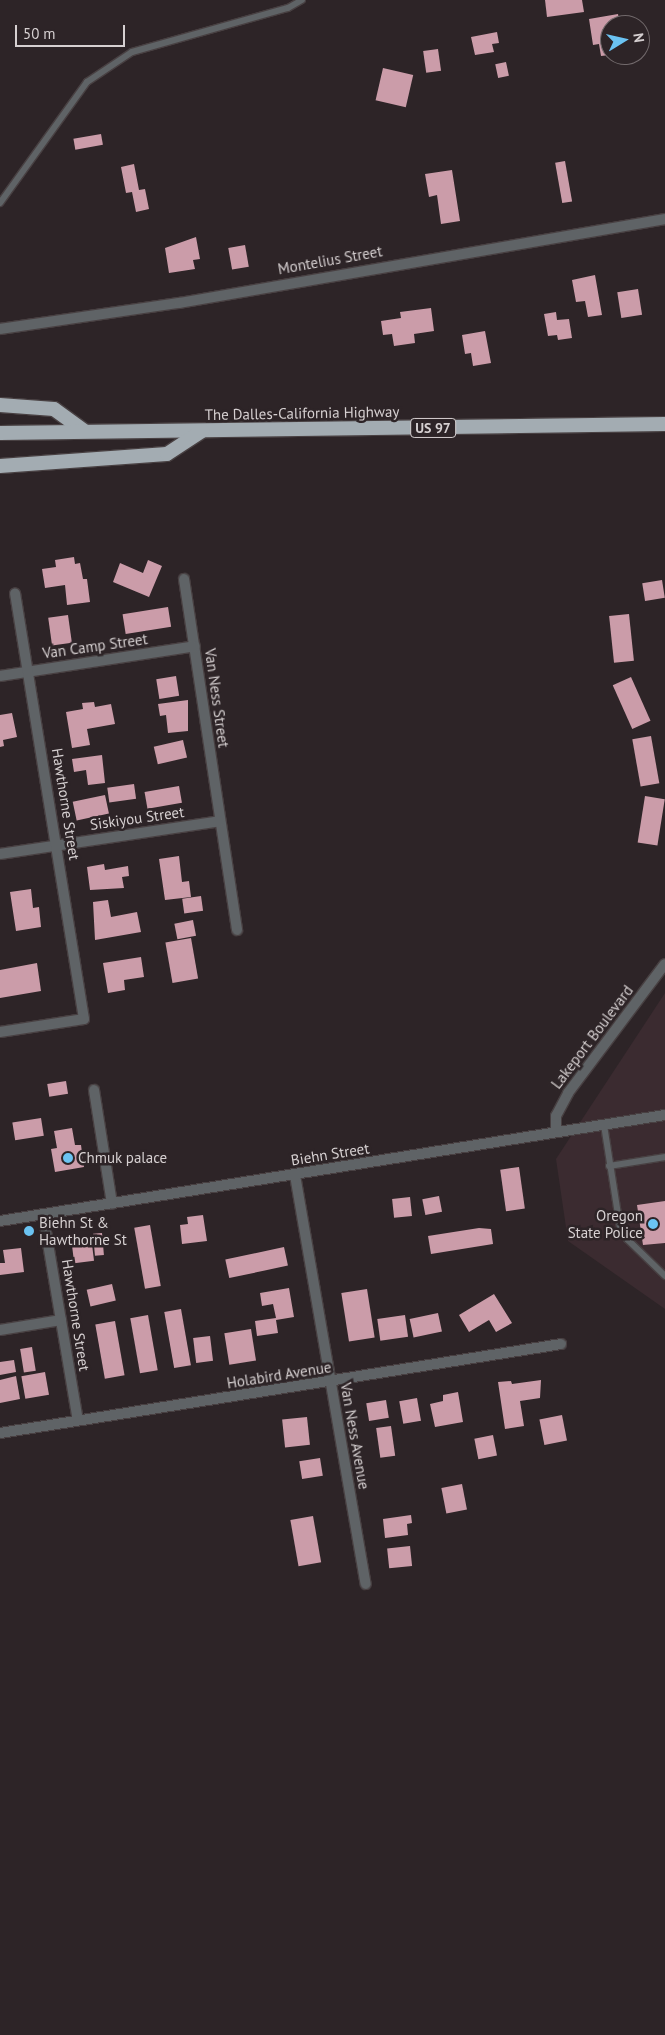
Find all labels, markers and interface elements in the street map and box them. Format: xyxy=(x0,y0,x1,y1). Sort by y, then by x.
scale bar xyxy=(18,15,128,47)
north arrow xyxy=(600,15,650,65)
text: 50 m xyxy=(23,24,56,43)
text: N xyxy=(629,32,648,44)
street label: Montelius Street xyxy=(276,242,384,278)
street label: The Dalles-California Highway xyxy=(204,402,400,424)
road number: US 97 xyxy=(409,416,457,439)
street label: Van Camp Street xyxy=(41,630,149,662)
street label: Van Ness Street xyxy=(201,647,233,749)
street label: Hawthorne Street xyxy=(48,747,84,861)
street label: Siskiyou Street xyxy=(89,802,185,834)
street label: Lakeport Boulevard xyxy=(547,982,637,1092)
street label: Biehn Street xyxy=(290,1139,370,1169)
place label: Chmuk palace xyxy=(78,1149,168,1167)
marker: Chmuk palace xyxy=(62,1152,74,1164)
place label: Oregon State Police xyxy=(568,1206,643,1241)
place label: Biehn St & Hawthorne St xyxy=(39,1213,127,1248)
marker: Oregon State Police xyxy=(647,1218,659,1230)
marker: Biehn St & Hawthorne St xyxy=(23,1225,35,1237)
street label: Hawthorne Street xyxy=(58,1258,94,1372)
street label: Holabird Avenue xyxy=(225,1358,333,1392)
street label: Van Ness Avenue xyxy=(337,1381,373,1491)

